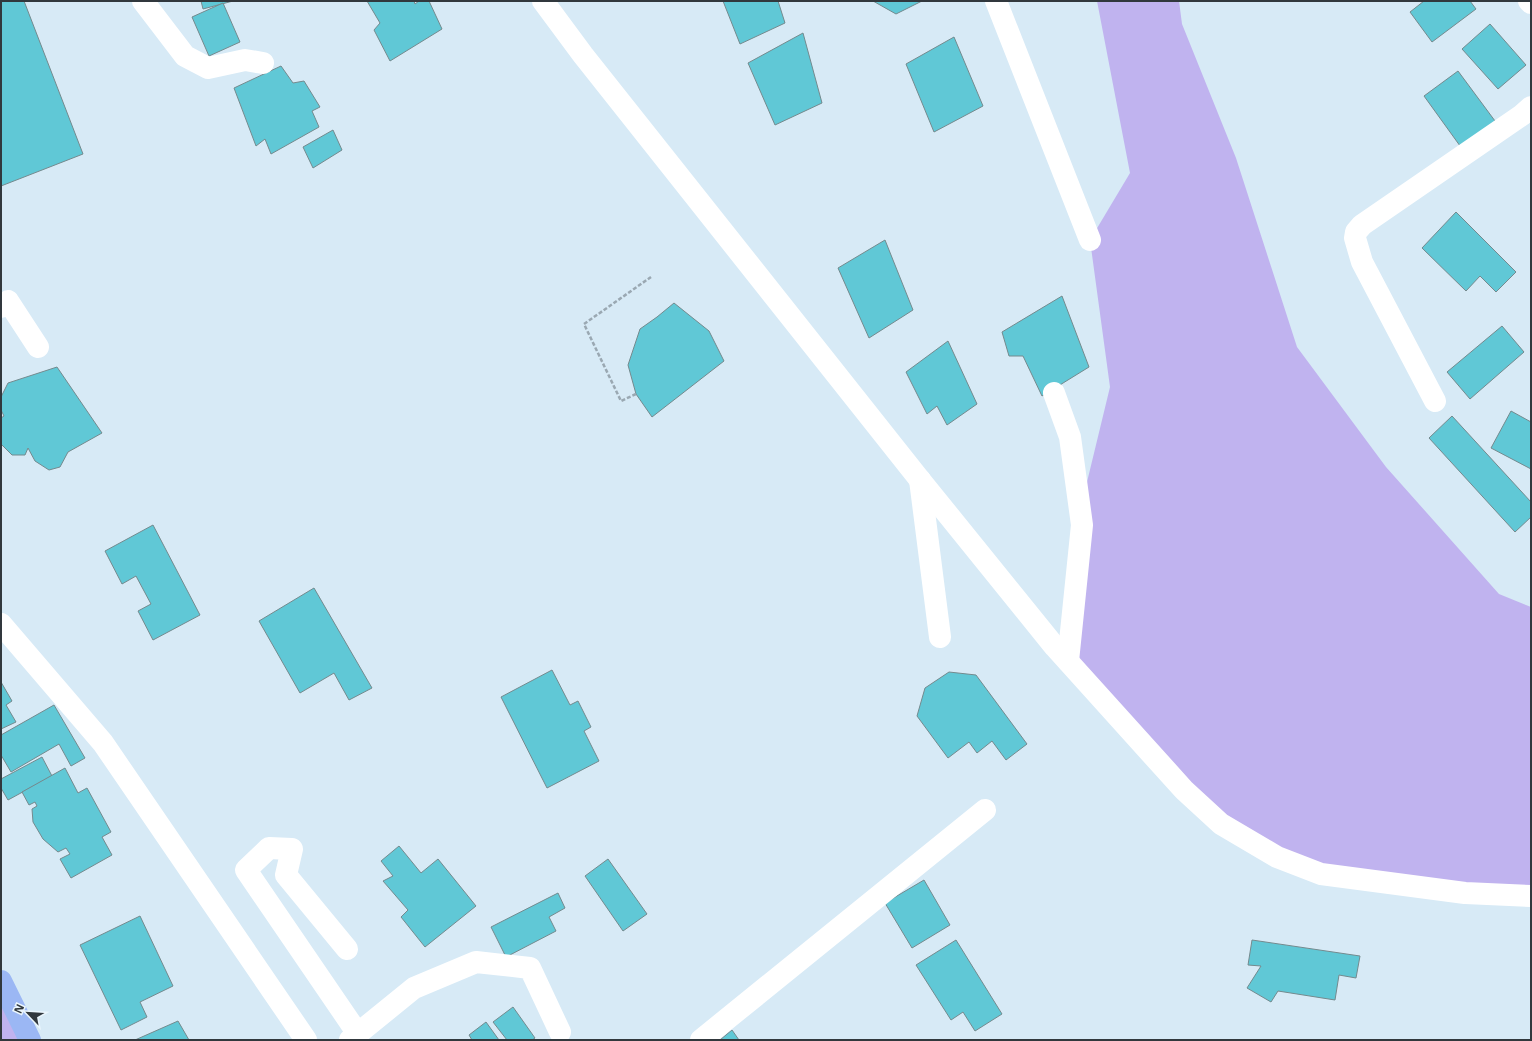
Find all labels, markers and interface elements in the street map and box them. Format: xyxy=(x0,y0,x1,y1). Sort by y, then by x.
north arrow xyxy=(8,993,48,1033)
text: N xyxy=(10,1001,27,1016)

